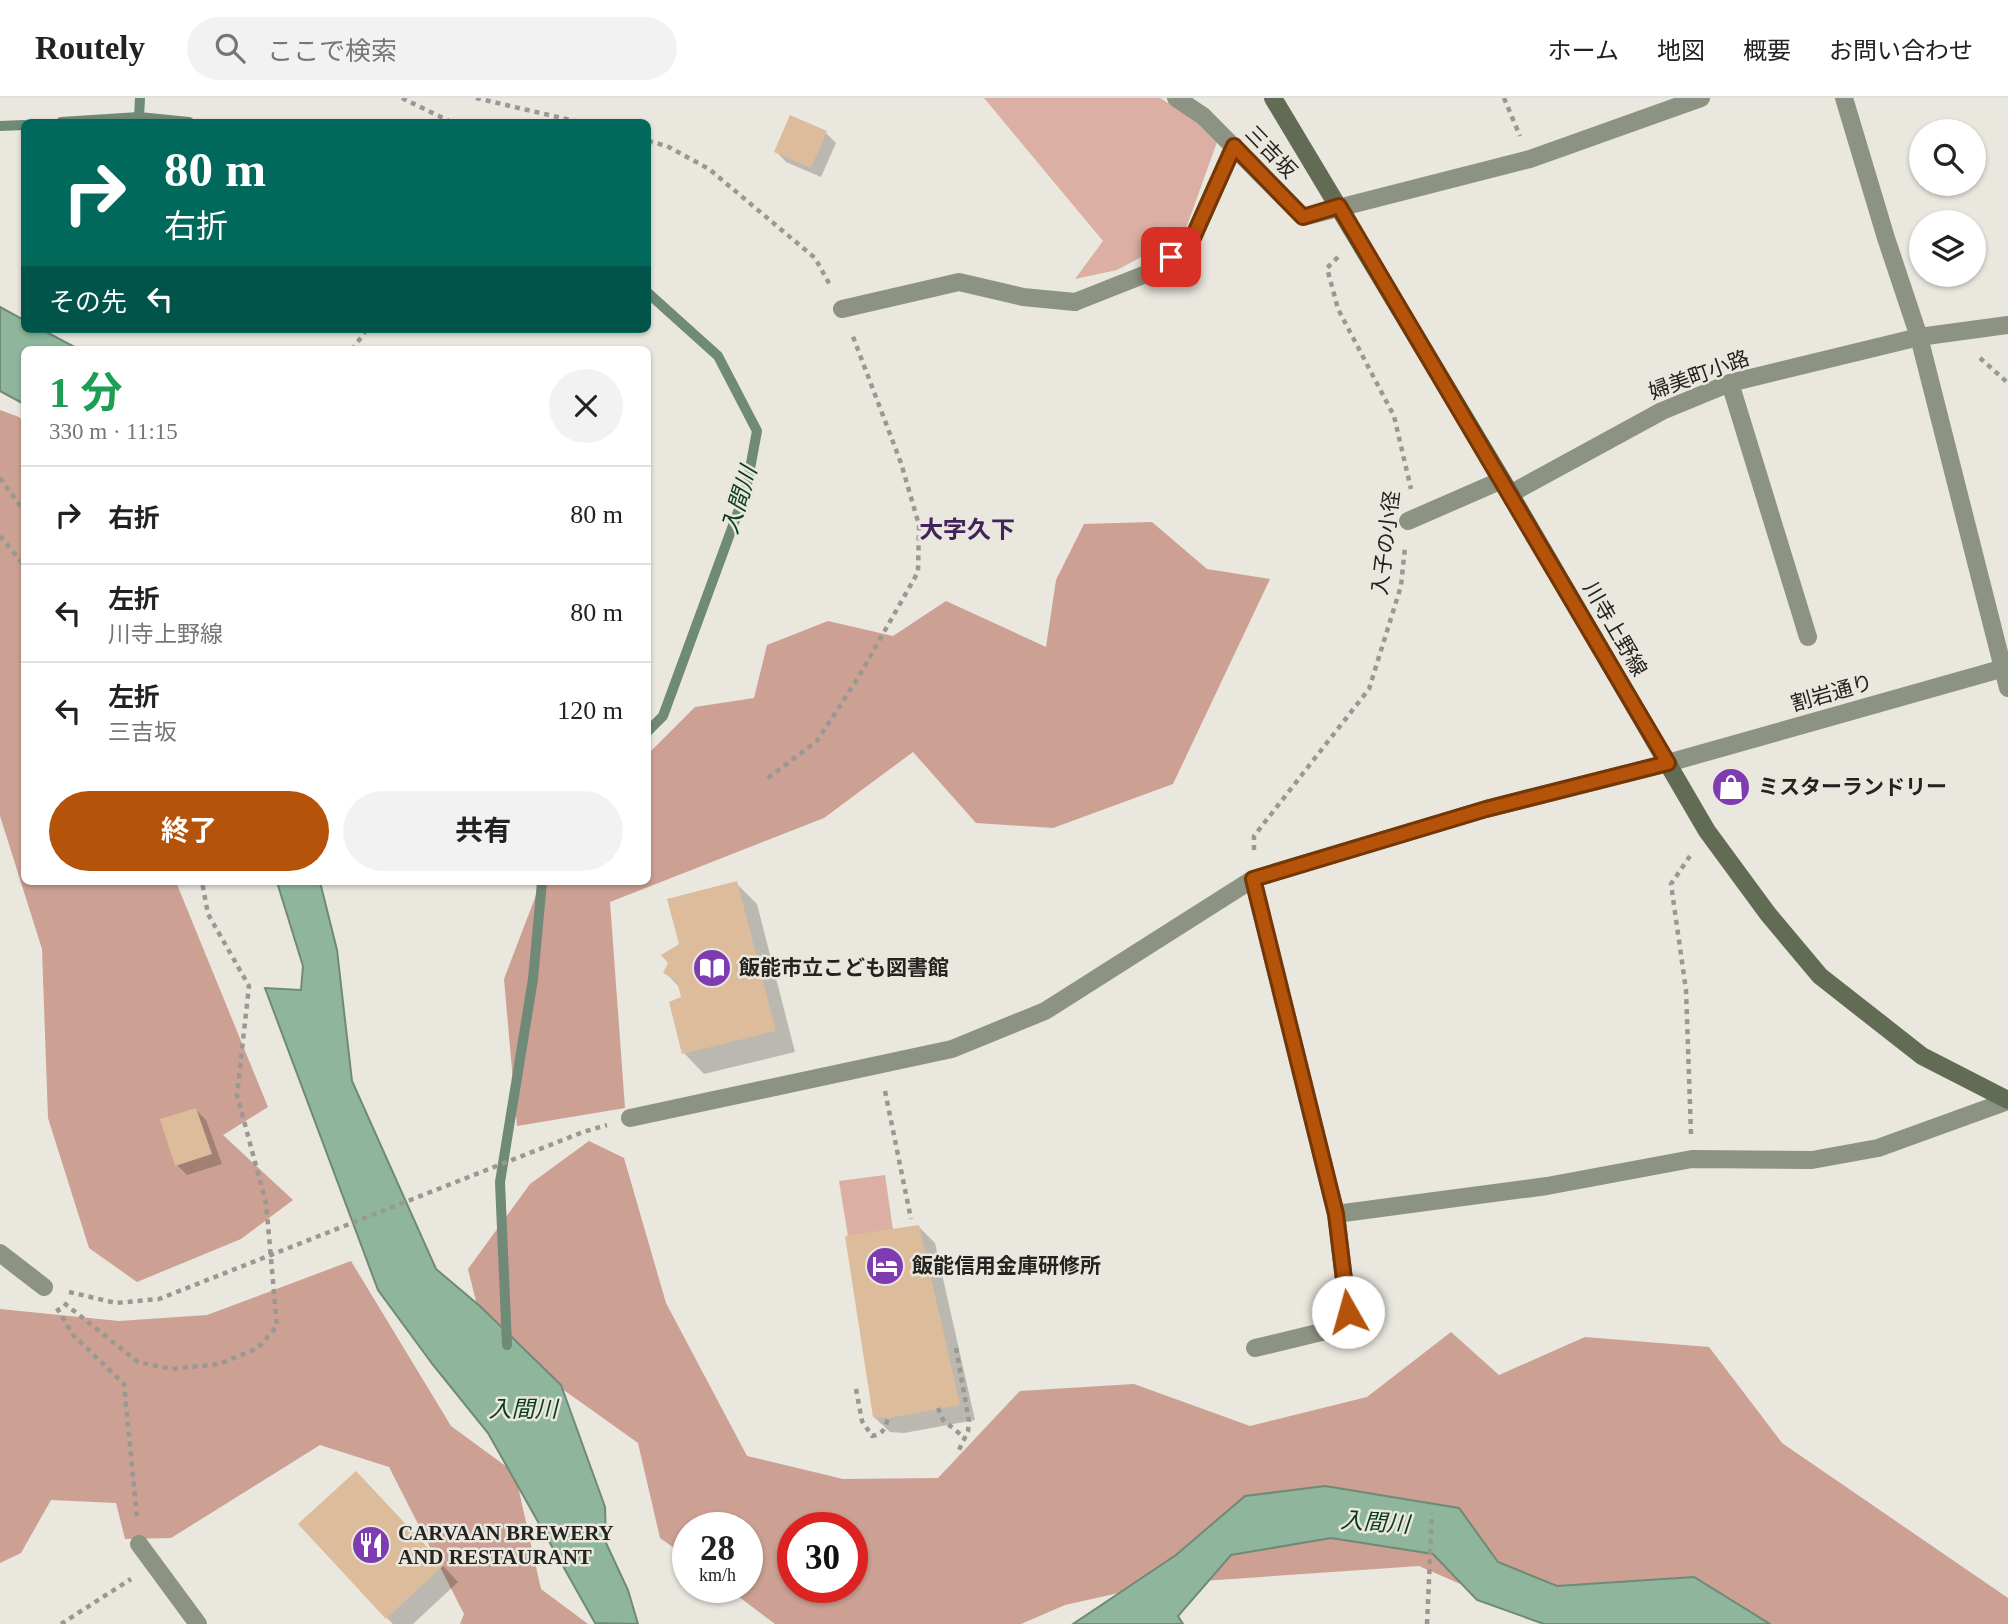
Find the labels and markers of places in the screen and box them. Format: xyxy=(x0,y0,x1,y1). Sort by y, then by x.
pin xyxy=(1141,227,1201,287)
shop icon: ミスターランドリー xyxy=(1710,766,1752,808)
place label: ミスターランドリー xyxy=(1758,775,1947,799)
library icon: 飯能市立こども図書館 xyxy=(691,947,733,989)
place label: 飯能市立こども図書館 xyxy=(738,956,949,980)
hotel icon: 飯能信用金庫研修所 xyxy=(864,1245,906,1287)
place label: 飯能信用金庫研修所 xyxy=(911,1254,1101,1278)
place label: CARVAAN BREWERY AND RESTAURANT xyxy=(398,1521,614,1569)
restaurant icon: CARVAAN BREWERY AND RESTAURANT xyxy=(350,1524,392,1566)

